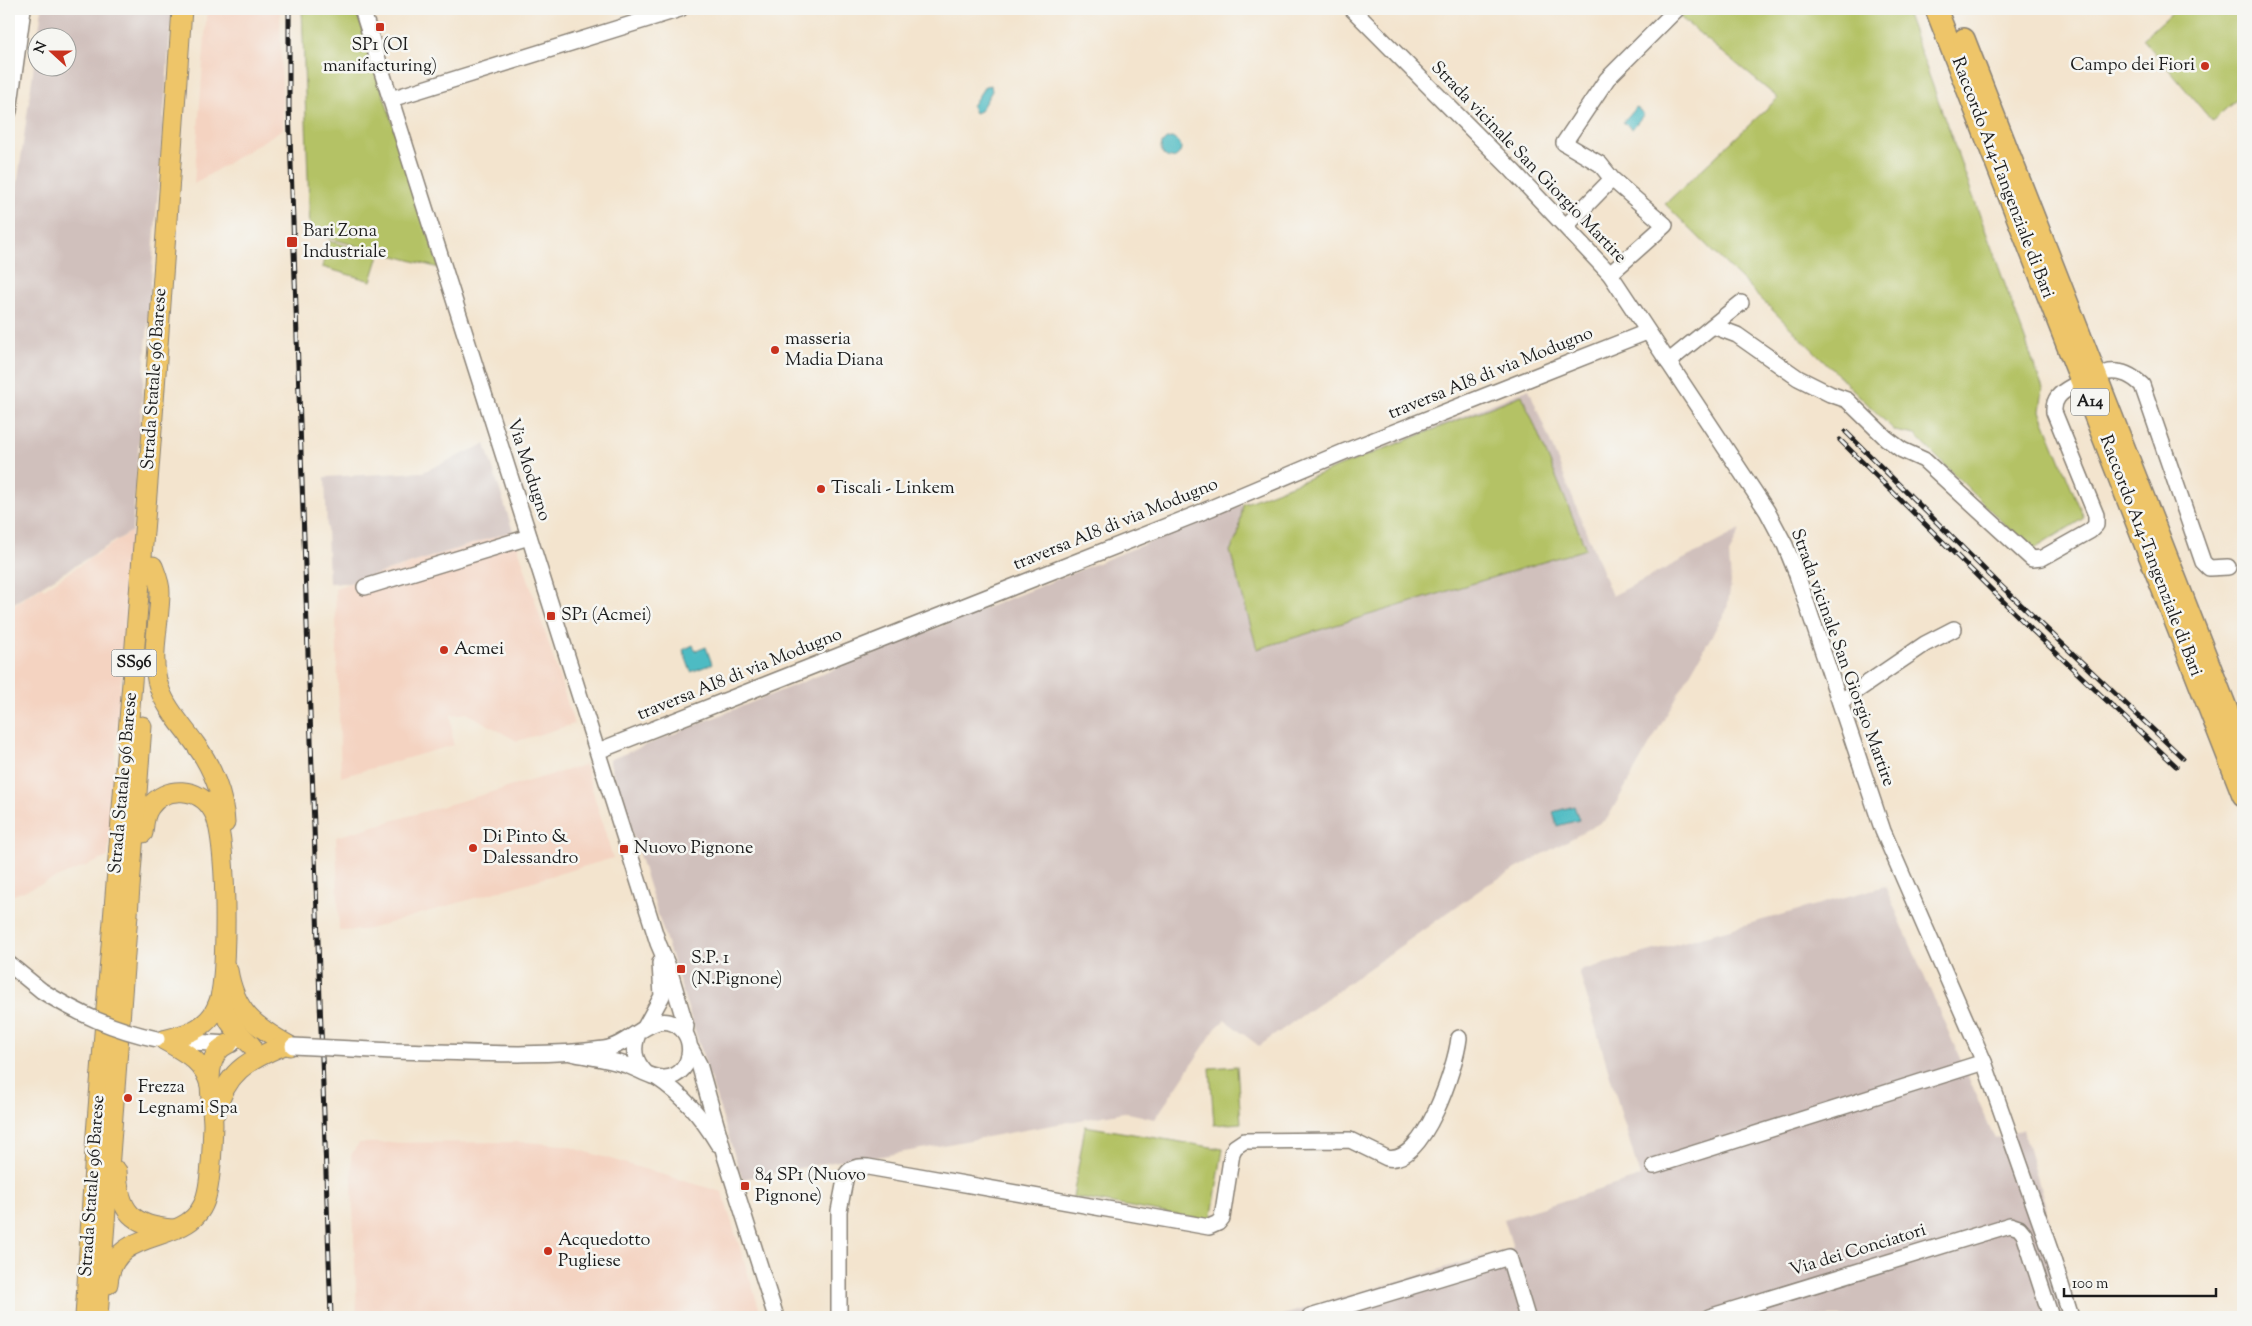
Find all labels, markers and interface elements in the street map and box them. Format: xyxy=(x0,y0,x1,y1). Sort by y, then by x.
marker: SP1 (OI manifacturing) xyxy=(374,21,386,33)
north arrow xyxy=(28,28,78,78)
place label: SP1 (OI manifacturing) xyxy=(323,33,437,80)
text: N xyxy=(30,39,53,57)
street label: Raccordo A14-Tangenziale di Bari xyxy=(1944,53,2060,303)
place label: Campo dei Fiori xyxy=(2070,53,2195,79)
street label: Strada vicinale San Giorgio Martire xyxy=(1424,56,1632,270)
marker: Campo dei Fiori xyxy=(2199,60,2211,72)
place label: Bari Zona Industriale xyxy=(303,219,386,266)
marker: Bari Zona Industriale xyxy=(285,235,299,249)
street label: Strada Statale 96 Barese xyxy=(136,287,174,471)
street label: traversa AI8 di via Modugno xyxy=(1385,321,1597,427)
place label: masseria Madia Diana xyxy=(785,327,884,374)
marker: masseria Madia Diana xyxy=(769,344,781,356)
road number: A14 xyxy=(2071,388,2109,416)
street label: Via Modugno xyxy=(499,415,557,525)
street label: Raccordo A14-Tangenziale di Bari xyxy=(2092,431,2208,681)
street label: traversa AI8 di via Modugno xyxy=(1010,472,1222,578)
place label: Tiscali - Linkem xyxy=(831,476,955,502)
marker: Tiscali - Linkem xyxy=(815,483,827,495)
street label: Strada vicinale San Giorgio Martire xyxy=(1783,525,1901,791)
place label: SP1 (Acmei) xyxy=(561,603,652,629)
marker: SP1 (Acmei) xyxy=(545,610,557,622)
street label: traversa AI8 di via Modugno xyxy=(634,622,846,728)
place label: Acmei xyxy=(454,637,504,663)
marker: Acmei xyxy=(438,644,450,656)
road number: SS96 xyxy=(112,650,156,676)
street label: Strada Statale 96 Barese xyxy=(103,691,145,875)
place label: Di Pinto & Dalessandro xyxy=(483,825,578,872)
place label: Nuovo Pignone xyxy=(634,836,753,862)
marker: Di Pinto & Dalessandro xyxy=(467,842,479,854)
marker: Nuovo Pignone xyxy=(618,843,630,855)
place label: S.P. 1 (N.Pignone) xyxy=(691,946,782,993)
marker: S.P. 1 (N.Pignone) xyxy=(675,963,687,975)
place label: Frezza Legnami Spa xyxy=(138,1075,238,1122)
marker: Frezza Legnami Spa xyxy=(122,1092,134,1104)
street label: Strada Statale 96 Barese xyxy=(74,1094,112,1278)
place label: 84 SP1 (Nuovo Pignone) xyxy=(755,1163,866,1210)
marker: 84 SP1 (Nuovo Pignone) xyxy=(739,1180,751,1192)
street label: Via dei Conciatori xyxy=(1787,1218,1929,1284)
place label: Acquedotto Pugliese xyxy=(558,1228,651,1275)
marker: Acquedotto Pugliese xyxy=(542,1245,554,1257)
scale bar xyxy=(2064,1266,2217,1298)
text: 100 m xyxy=(2072,1274,2109,1295)

